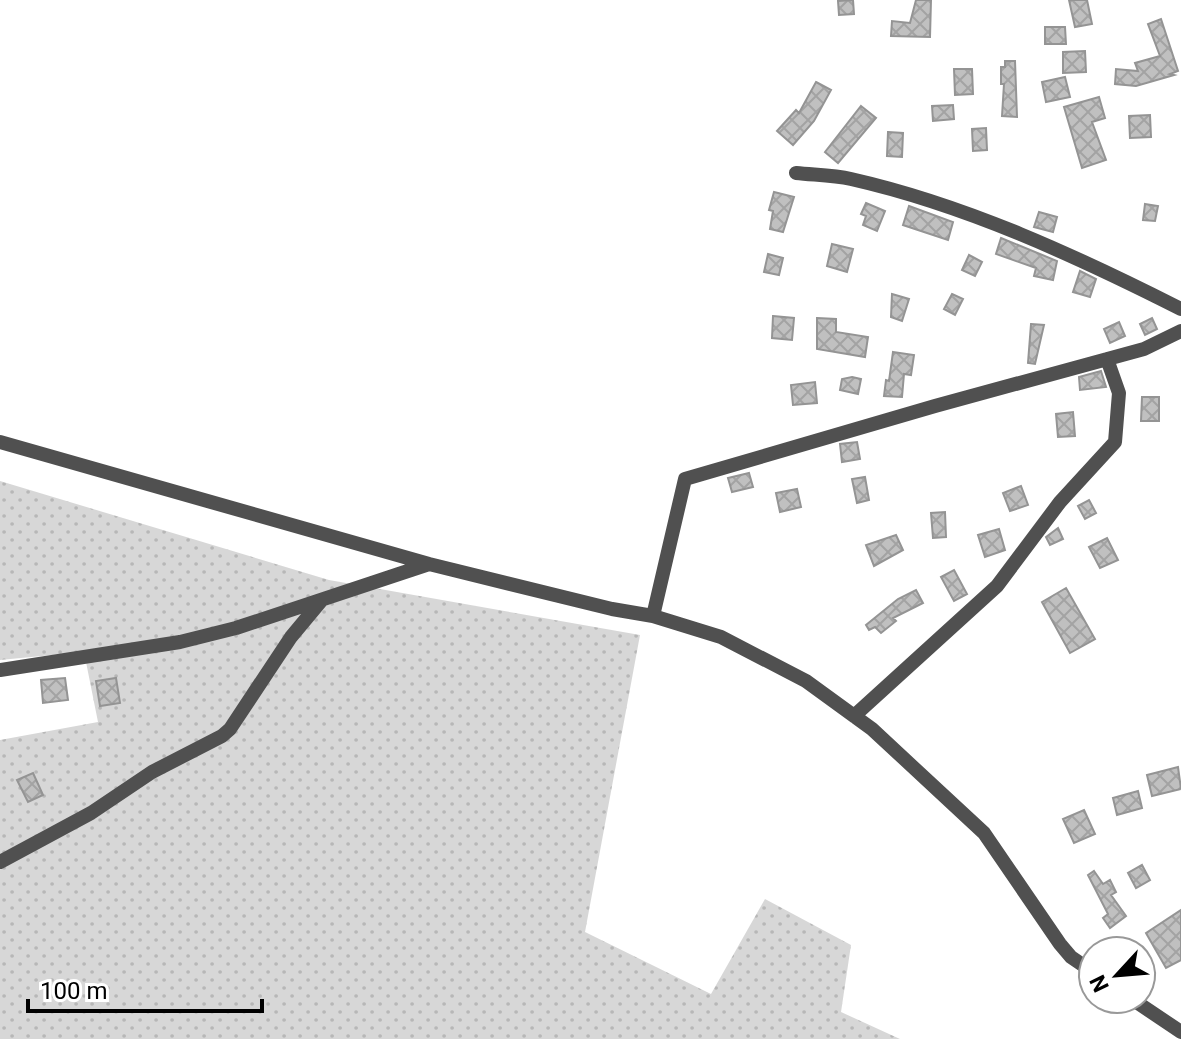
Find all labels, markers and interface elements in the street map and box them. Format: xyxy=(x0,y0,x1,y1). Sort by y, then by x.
north arrow xyxy=(1077,935,1157,1015)
scale bar xyxy=(28,963,262,1013)
text: N xyxy=(1085,971,1114,996)
text: 100 m xyxy=(40,977,107,1005)

